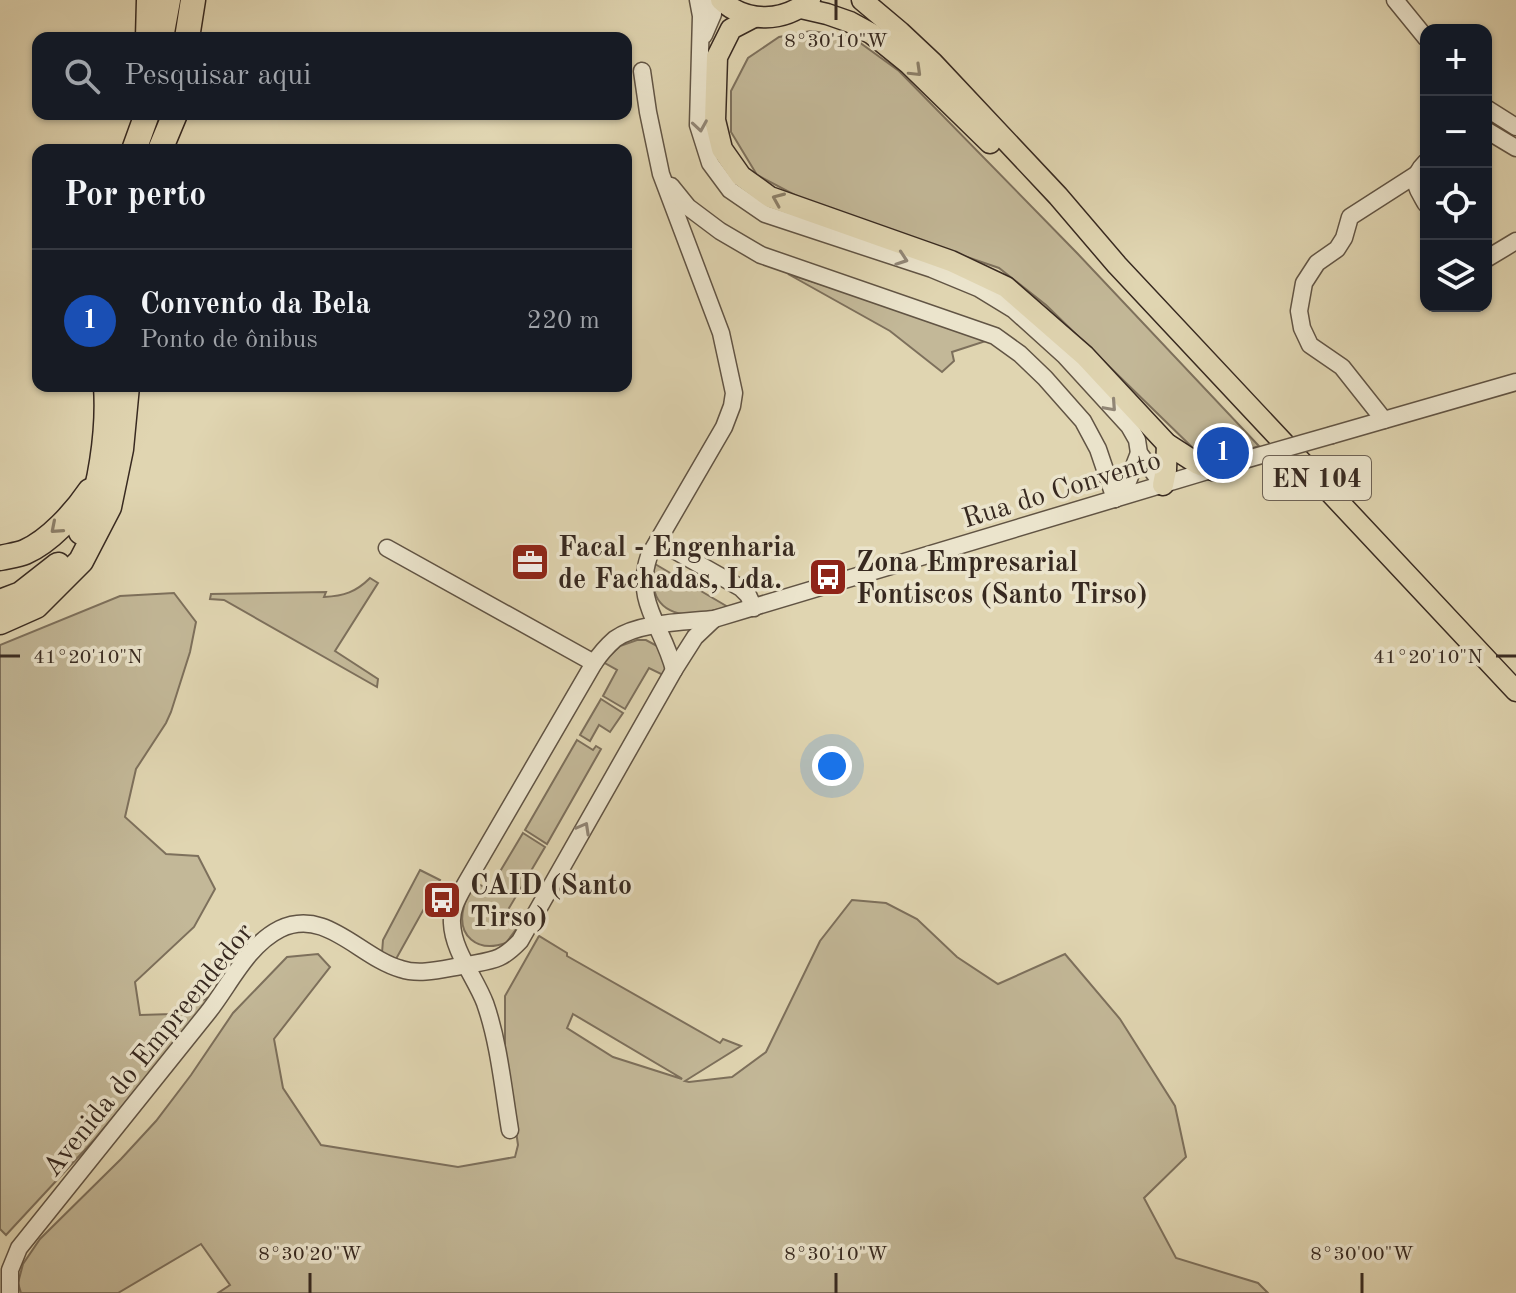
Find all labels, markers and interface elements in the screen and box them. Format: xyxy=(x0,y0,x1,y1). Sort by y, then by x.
map controls xyxy=(1420,24,1492,312)
button: + xyxy=(1420,24,1492,96)
search box xyxy=(32,32,632,120)
text: 8°30'10"W xyxy=(784,32,888,52)
icon: search xyxy=(60,54,104,98)
text: Pesquisar aqui xyxy=(124,61,311,91)
one-way arrow xyxy=(907,62,921,77)
button: − xyxy=(1420,96,1492,168)
one-way arrow xyxy=(691,119,708,132)
button: locate xyxy=(1420,168,1492,240)
text: Por perto xyxy=(64,179,206,213)
one-way arrow xyxy=(772,193,786,209)
button: layers xyxy=(1420,240,1492,312)
one-way arrow xyxy=(895,250,909,266)
text: Convento da Bela xyxy=(140,290,371,320)
text: 1 xyxy=(82,308,98,334)
text: 220 m xyxy=(527,308,600,334)
text: Ponto de ônibus xyxy=(140,327,318,353)
one-way arrow xyxy=(1102,397,1116,412)
pin: 1 xyxy=(1197,423,1249,483)
street label: Rua do Convento xyxy=(959,447,1164,534)
road number: EN 104 xyxy=(1263,456,1371,500)
one-way arrow xyxy=(51,518,66,533)
place label: Facal - Engenharia de Fachadas, Lda. xyxy=(558,535,796,595)
office icon: Facal - Engenharia de Fachadas, Lda. xyxy=(509,541,551,583)
place label: Zona Empresarial Fontiscos (Santo Tirso) xyxy=(856,550,1147,610)
bus stop icon: Zona Empresarial Fontiscos (Santo Tirso) xyxy=(807,556,849,598)
text: 41°20'10"N xyxy=(33,648,143,668)
text: 41°20'10"N xyxy=(1373,648,1483,668)
your location xyxy=(812,746,852,786)
one-way arrow xyxy=(574,822,590,837)
place label: CAID (Santo Tirso) xyxy=(470,872,632,933)
bus stop icon: CAID (Santo Tirso) xyxy=(421,879,463,921)
street label: Avenida do Empreendedor xyxy=(39,919,260,1183)
text: 8°30'20"W xyxy=(258,1245,362,1265)
text: 8°30'10"W xyxy=(784,1245,888,1265)
text: 8°30'00"W xyxy=(1310,1245,1414,1265)

